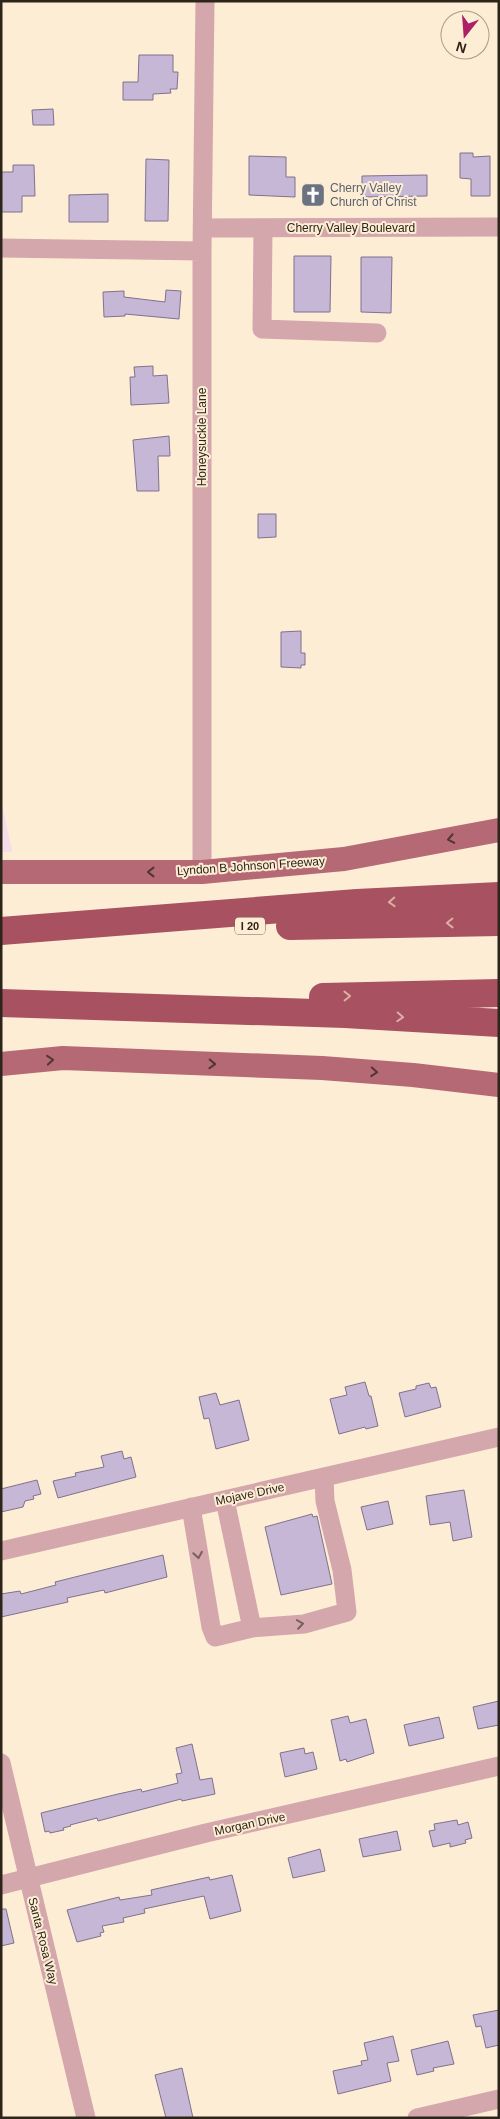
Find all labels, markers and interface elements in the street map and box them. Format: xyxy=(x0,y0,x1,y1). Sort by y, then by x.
north arrow xyxy=(440,10,490,60)
text: N xyxy=(454,38,468,57)
place label: Cherry Valley Church of Christ xyxy=(330,181,417,209)
church icon: Cherry Valley Church of Christ xyxy=(300,182,326,208)
street label: Cherry Valley Boulevard xyxy=(287,221,415,235)
street label: Honeysuckle Lane xyxy=(195,387,209,486)
one-way arrow xyxy=(446,833,455,843)
street label: Lyndon B Johnson Freeway xyxy=(177,854,325,878)
one-way arrow xyxy=(147,867,154,877)
one-way arrow xyxy=(387,896,395,907)
one-way arrow xyxy=(446,917,454,928)
road number: I 20 xyxy=(235,918,265,934)
one-way arrow xyxy=(344,991,352,1001)
one-way arrow xyxy=(396,1012,404,1023)
one-way arrow xyxy=(46,1054,54,1065)
one-way arrow xyxy=(208,1059,216,1069)
one-way arrow xyxy=(371,1067,379,1078)
street label: Mojave Drive xyxy=(214,1480,286,1508)
one-way arrow xyxy=(193,1551,203,1559)
one-way arrow xyxy=(296,1619,304,1630)
street label: Morgan Drive xyxy=(213,1810,287,1838)
street label: Santa Rosa Way xyxy=(25,1896,61,1986)

